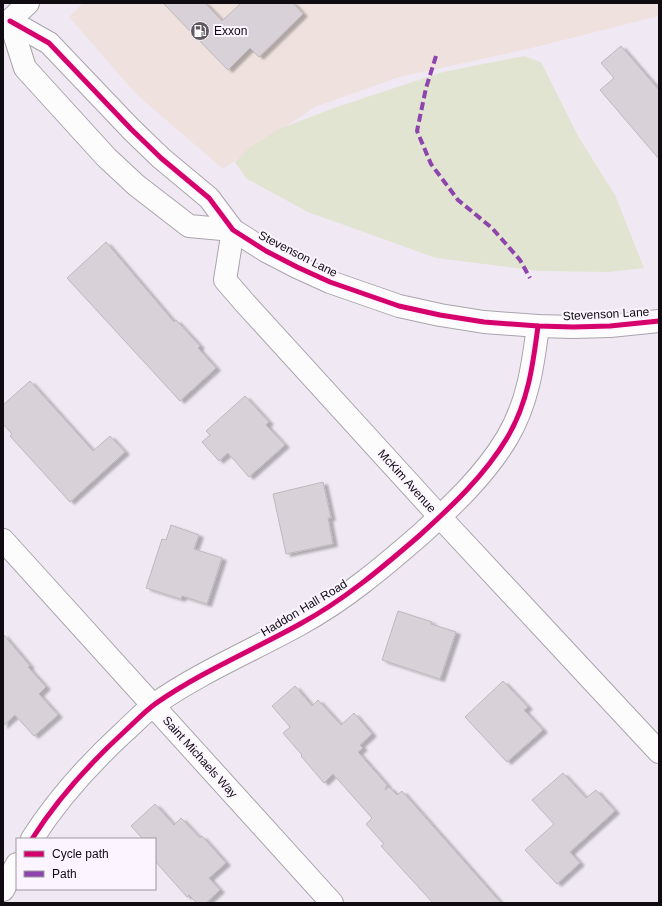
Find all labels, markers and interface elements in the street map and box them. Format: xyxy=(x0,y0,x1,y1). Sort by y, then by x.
fuel station icon: Exxon xyxy=(189,20,211,42)
place label: Exxon xyxy=(214,24,247,38)
street label: Stevenson Lane xyxy=(256,228,340,280)
street label: Stevenson Lane xyxy=(562,305,650,323)
street label: McKim Avenue xyxy=(375,447,439,516)
street label: Haddon Hall Road xyxy=(258,577,350,639)
street label: Saint Michaels Way xyxy=(160,713,240,801)
legend xyxy=(16,838,156,890)
text: Cycle path xyxy=(52,847,109,861)
text: Path xyxy=(52,867,77,881)

